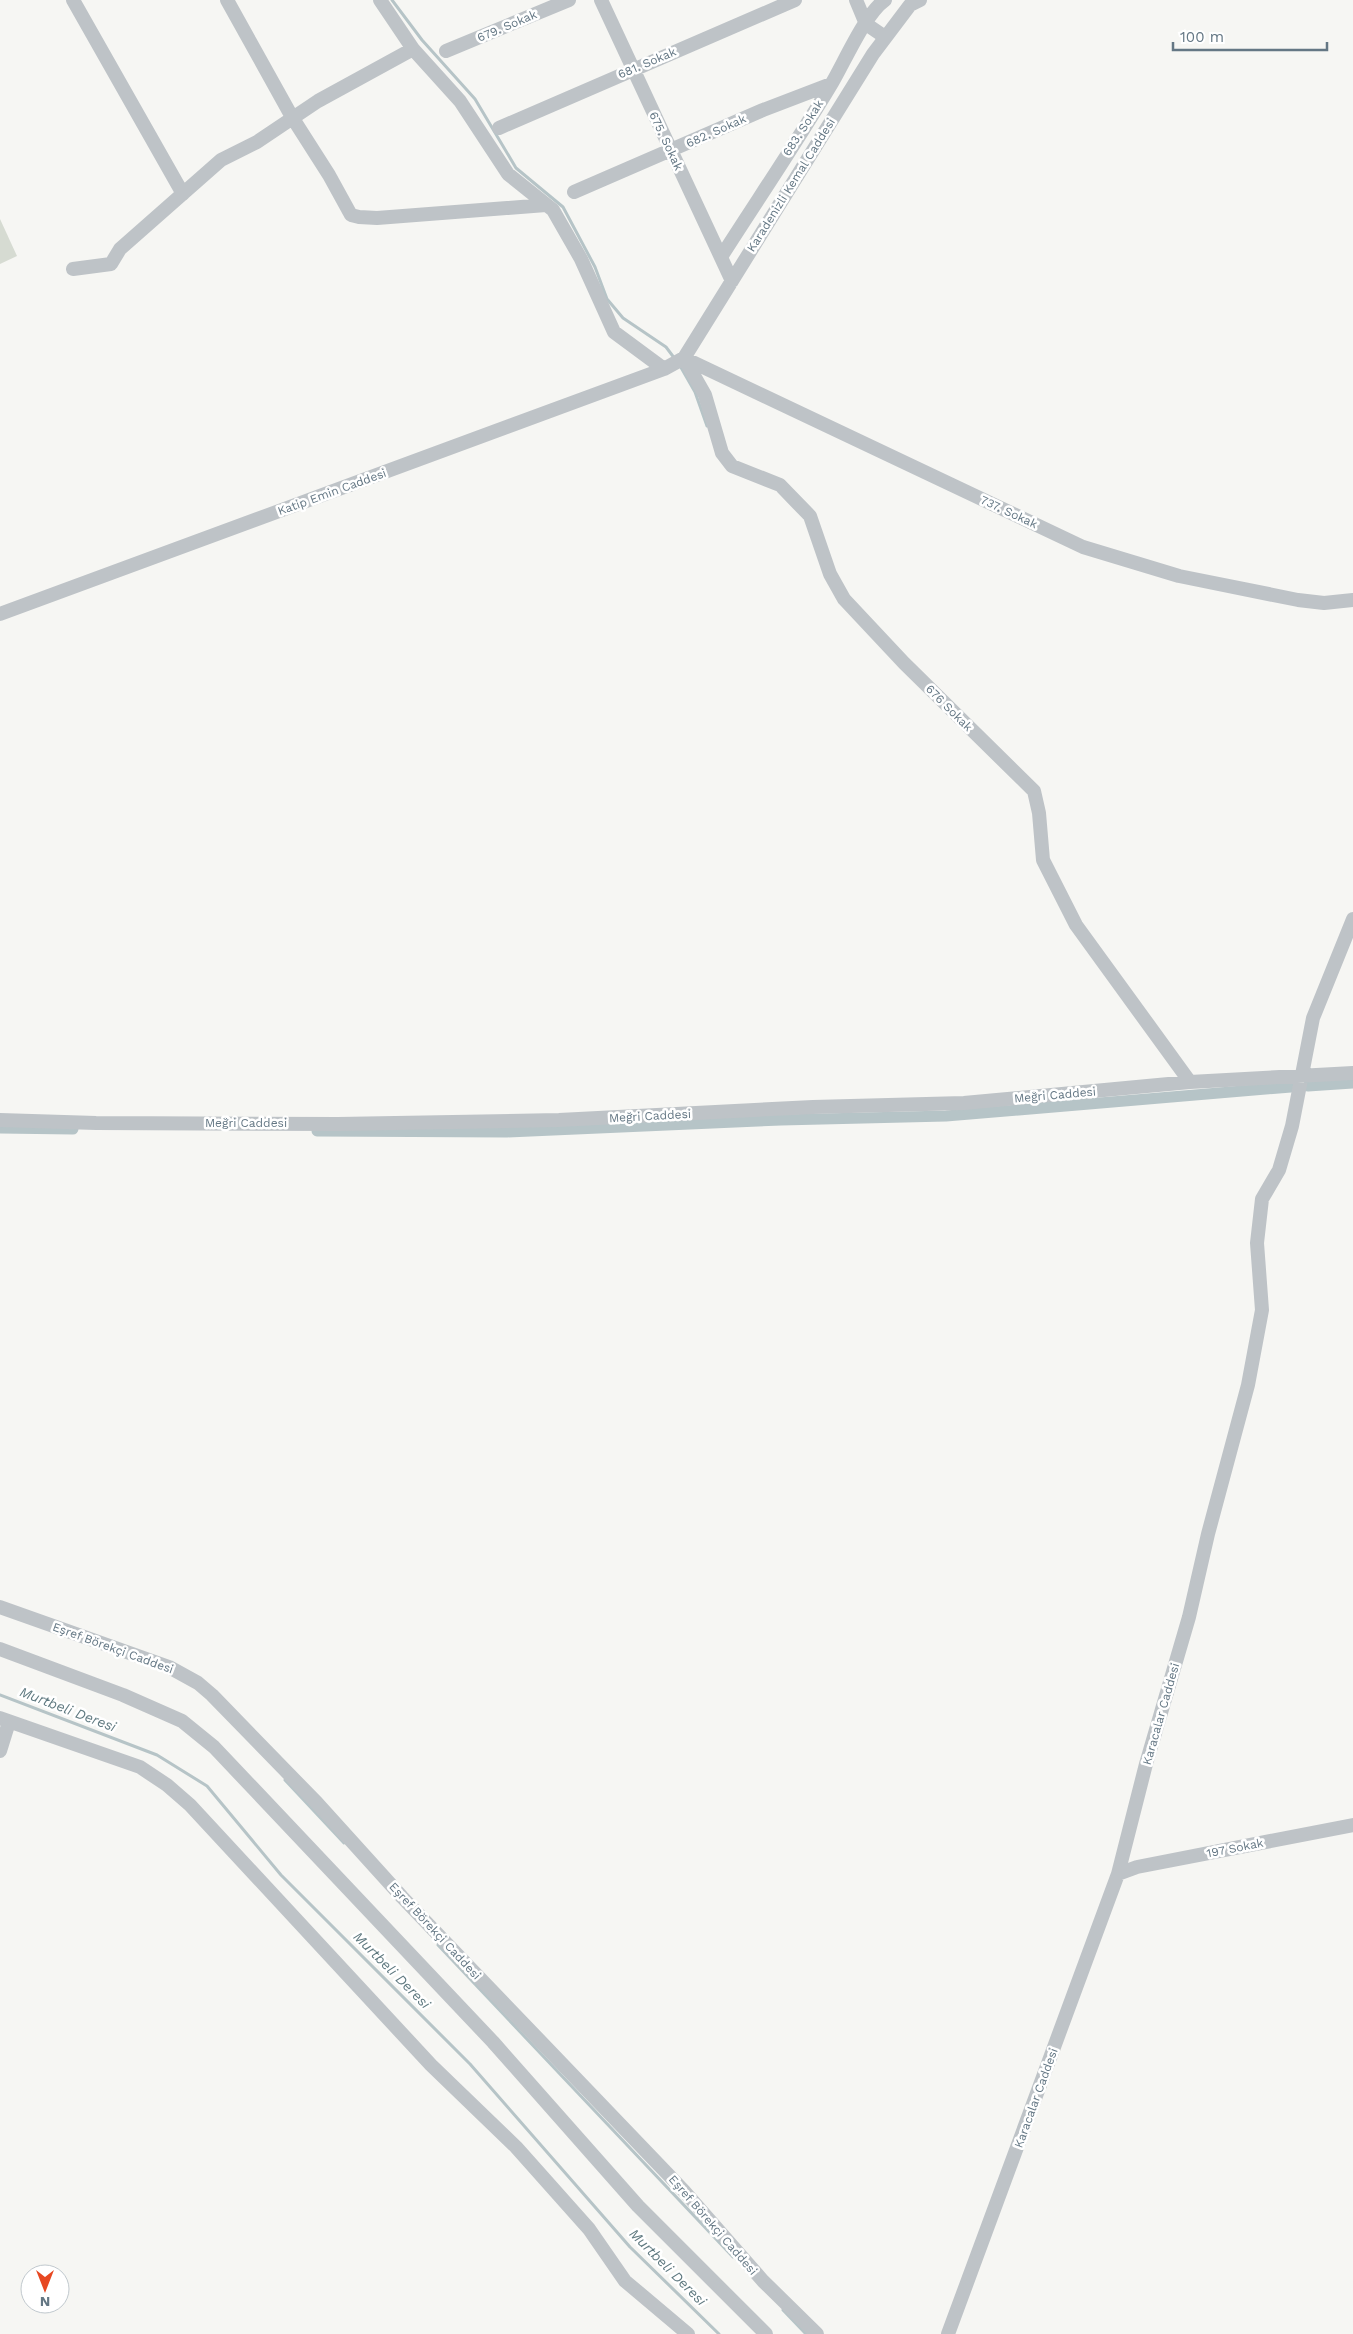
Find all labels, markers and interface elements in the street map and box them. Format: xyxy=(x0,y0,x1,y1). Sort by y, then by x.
street label: 679. Sokak xyxy=(475,7,539,45)
scale bar xyxy=(1173,20,1327,52)
text: 100 m xyxy=(1180,28,1224,46)
street label: 681. Sokak xyxy=(616,44,678,82)
street label: 683. Sokak xyxy=(780,97,826,159)
street label: 675. Sokak xyxy=(646,109,686,173)
street label: 682. Sokak xyxy=(684,111,748,150)
street label: Karadenizli Kemal Caddesi xyxy=(744,116,838,254)
street label: Katip Emin Caddesi xyxy=(276,466,388,518)
street label: 737. Sokak xyxy=(978,493,1040,531)
street label: 676 Sokak xyxy=(923,682,975,734)
street label: Meğri Caddesi xyxy=(1013,1084,1097,1106)
street label: Meğri Caddesi xyxy=(609,1107,691,1125)
street label: Meğri Caddesi xyxy=(205,1116,287,1130)
street label: Eşref Börekçi Caddesi xyxy=(51,1620,175,1676)
street label: Karacalar Caddesi xyxy=(1140,1661,1182,1767)
water label: Murtbeli Deresi xyxy=(18,1683,119,1735)
street label: 197 Sokak xyxy=(1205,1836,1265,1860)
street label: Eşref Börekçi Caddesi xyxy=(386,1880,484,1982)
water label: Murtbeli Deresi xyxy=(350,1928,434,2012)
street label: Karacalar Caddesi xyxy=(1011,2046,1061,2150)
street label: Eşref Börekçi Caddesi xyxy=(666,2172,760,2278)
water label: Murtbeli Deresi xyxy=(626,2225,710,2309)
north arrow xyxy=(20,2264,70,2314)
text: N xyxy=(40,2294,50,2310)

